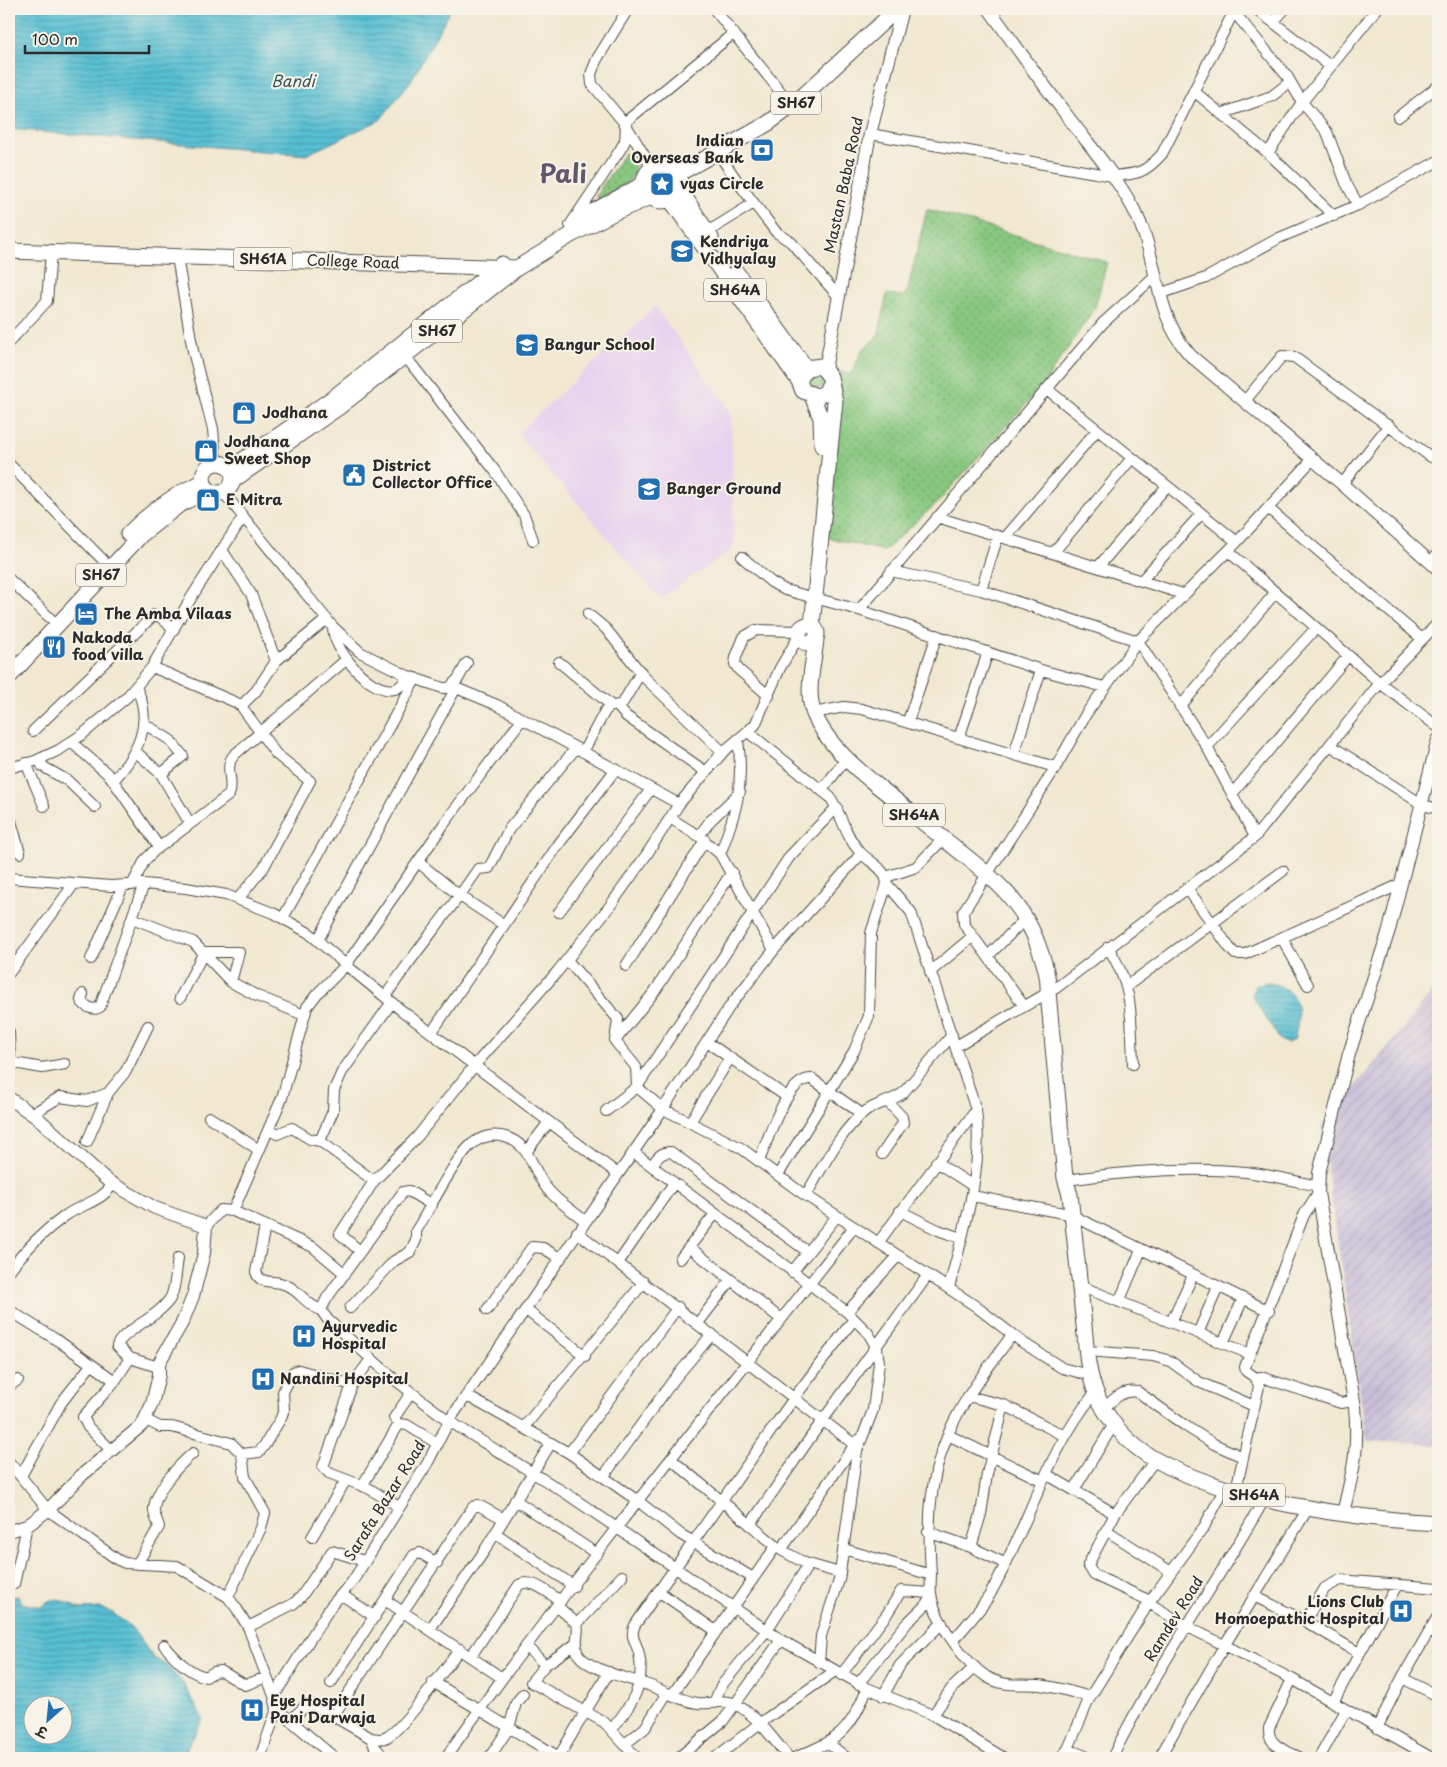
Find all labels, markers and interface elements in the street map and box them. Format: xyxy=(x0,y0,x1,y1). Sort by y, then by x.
scale bar xyxy=(25,22,149,54)
text: 100 m xyxy=(32,27,78,50)
water label: Bandi xyxy=(271,68,317,92)
road number: SH67 xyxy=(771,92,821,115)
street label: Mastan Baba Road xyxy=(817,114,868,255)
place label: Indian Overseas Bank xyxy=(631,128,744,168)
bank icon: Indian Overseas Bank xyxy=(749,137,775,163)
district label: Pali xyxy=(539,154,587,192)
place icon: vyas Circle xyxy=(649,171,675,197)
place label: vyas Circle xyxy=(680,171,764,194)
place label: Kendriya Vidhyalay xyxy=(700,229,776,269)
school or university icon: Kendriya Vidhyalay xyxy=(669,238,695,264)
street label: College Road xyxy=(306,247,400,274)
road number: SH61A xyxy=(234,248,292,270)
road number: SH64A xyxy=(704,278,766,302)
road number: SH67 xyxy=(412,320,462,342)
school or university icon: Bangur School xyxy=(514,332,540,358)
place label: Bangur School xyxy=(544,332,655,355)
shop icon: Jodhana xyxy=(231,400,257,426)
place label: Jodhana xyxy=(262,400,328,423)
place label: Jodhana Sweet Shop xyxy=(224,429,311,469)
shop icon: Jodhana Sweet Shop xyxy=(193,438,219,464)
place label: District Collector Office xyxy=(372,453,492,493)
public building icon: District Collector Office xyxy=(341,462,367,488)
school or university icon: Banger Ground xyxy=(636,476,662,502)
place label: Banger Ground xyxy=(666,476,781,499)
shop icon: E Mitra xyxy=(195,487,221,513)
place label: E Mitra xyxy=(226,487,283,510)
road number: SH67 xyxy=(76,564,126,586)
hotel icon: The Amba Vilaas xyxy=(73,601,99,627)
place label: The Amba Vilaas xyxy=(104,601,232,624)
place label: Nakoda food villa xyxy=(72,625,144,665)
restaurant icon: Nakoda food villa xyxy=(41,634,67,660)
road number: SH64A xyxy=(883,804,945,826)
place label: Ayurvedic Hospital xyxy=(321,1314,397,1354)
hospital icon: Ayurvedic Hospital xyxy=(291,1323,317,1349)
hospital icon: Nandini Hospital xyxy=(250,1366,276,1392)
place label: Nandini Hospital xyxy=(280,1366,408,1389)
street label: Sarafa Bazar Road xyxy=(337,1435,430,1565)
road number: SH64A xyxy=(1223,1484,1285,1506)
street label: Ramdev Road xyxy=(1137,1571,1208,1665)
place label: Lions Club Homoepathic Hospital xyxy=(1215,1589,1384,1629)
hospital icon: Lions Club Homoepathic Hospital xyxy=(1388,1598,1414,1624)
place label: Eye Hospital Pani Darwaja xyxy=(270,1688,376,1728)
north arrow xyxy=(22,1694,72,1744)
hospital icon: Eye Hospital Pani Darwaja xyxy=(239,1697,265,1723)
text: उ xyxy=(31,1720,53,1744)

